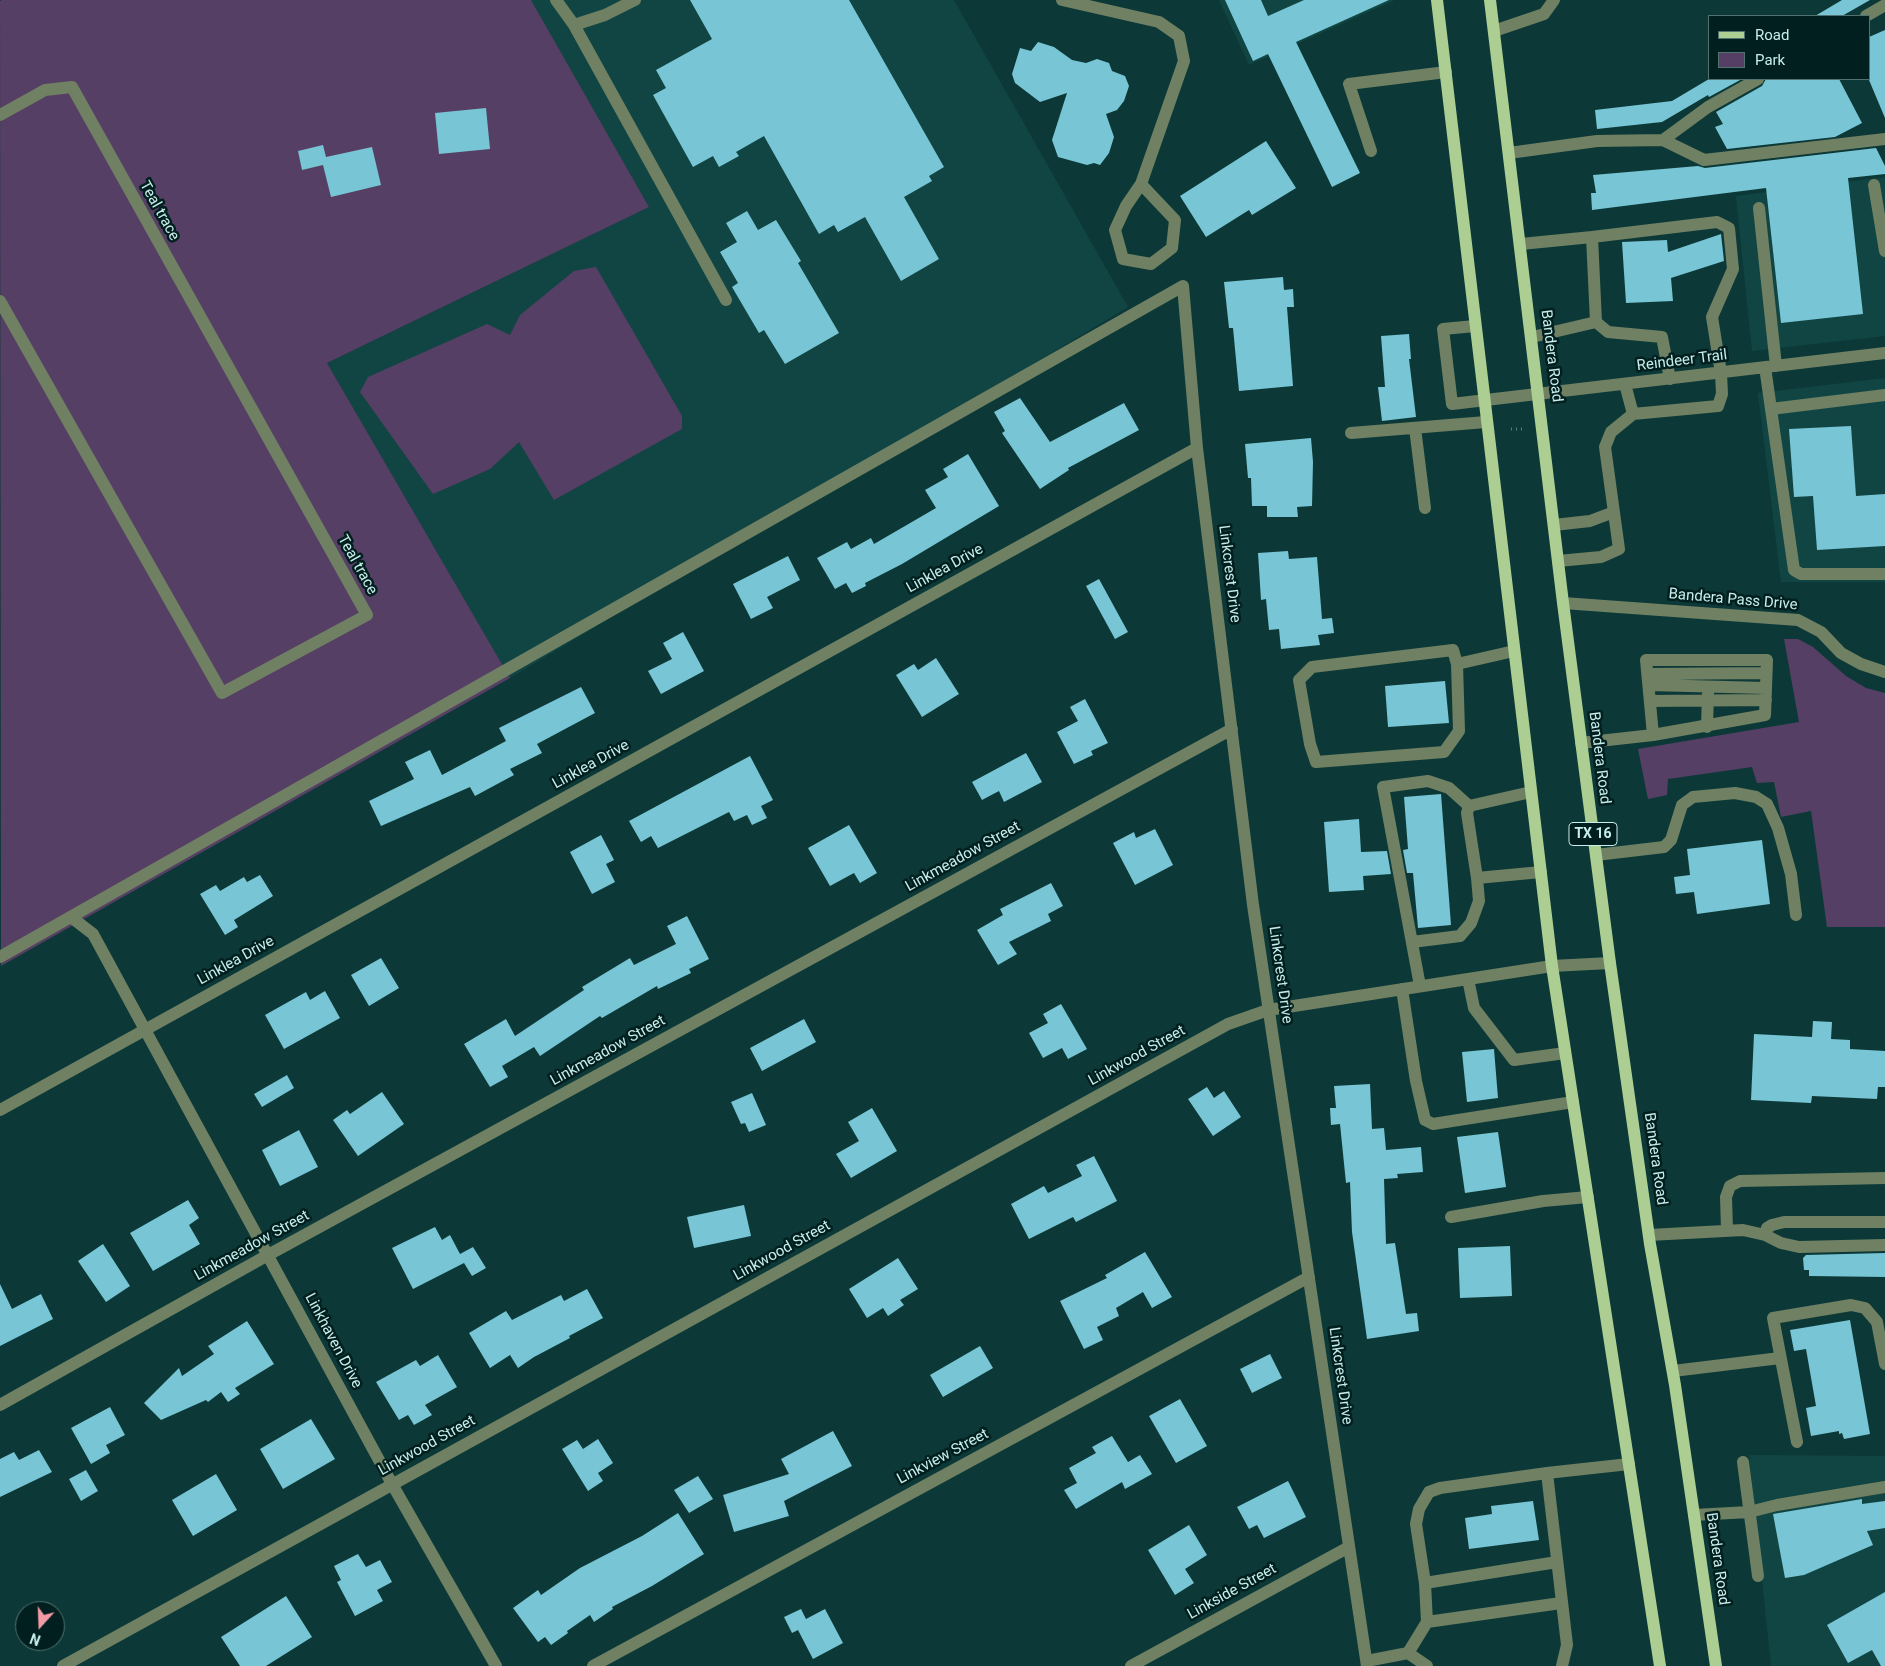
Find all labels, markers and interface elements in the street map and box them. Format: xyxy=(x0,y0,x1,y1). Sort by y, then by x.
legend xyxy=(1708,15,1870,80)
text: Road xyxy=(1755,26,1789,44)
text: Park xyxy=(1755,51,1785,69)
street label: Teal trace xyxy=(135,178,183,244)
street label: Bandera Road xyxy=(1536,309,1566,403)
street label: Reindeer Trail xyxy=(1636,347,1728,375)
street label: Linkcrest Drive xyxy=(1214,524,1244,624)
street label: Teal trace xyxy=(333,532,381,598)
street label: Linklea Drive xyxy=(904,541,986,597)
street label: Bandera Pass Drive xyxy=(1668,585,1798,615)
street label: Bandera Road xyxy=(1584,711,1614,805)
street label: Linklea Drive xyxy=(550,737,632,793)
street label: Linkmeadow Street xyxy=(902,818,1024,896)
road number: TX 16 xyxy=(1569,822,1617,846)
street label: Linkcrest Drive xyxy=(1264,925,1296,1025)
street label: Linklea Drive xyxy=(195,933,277,989)
street label: Linkmeadow Street xyxy=(547,1012,669,1090)
street label: Linkwood Street xyxy=(1086,1022,1188,1090)
street label: Bandera Road xyxy=(1640,1112,1670,1206)
street label: Linkmeadow Street xyxy=(191,1207,313,1285)
street label: Linkwood Street xyxy=(731,1217,833,1285)
street label: Linkhaven Drive xyxy=(300,1291,366,1391)
street label: Linkcrest Drive xyxy=(1324,1326,1356,1426)
street label: Linkwood Street xyxy=(376,1412,478,1480)
street label: Linkview Street xyxy=(894,1425,992,1489)
street label: Bandera Road xyxy=(1702,1512,1732,1606)
street label: Linkside Street xyxy=(1184,1560,1280,1624)
north arrow xyxy=(15,1601,65,1651)
text: N xyxy=(28,1630,43,1648)

